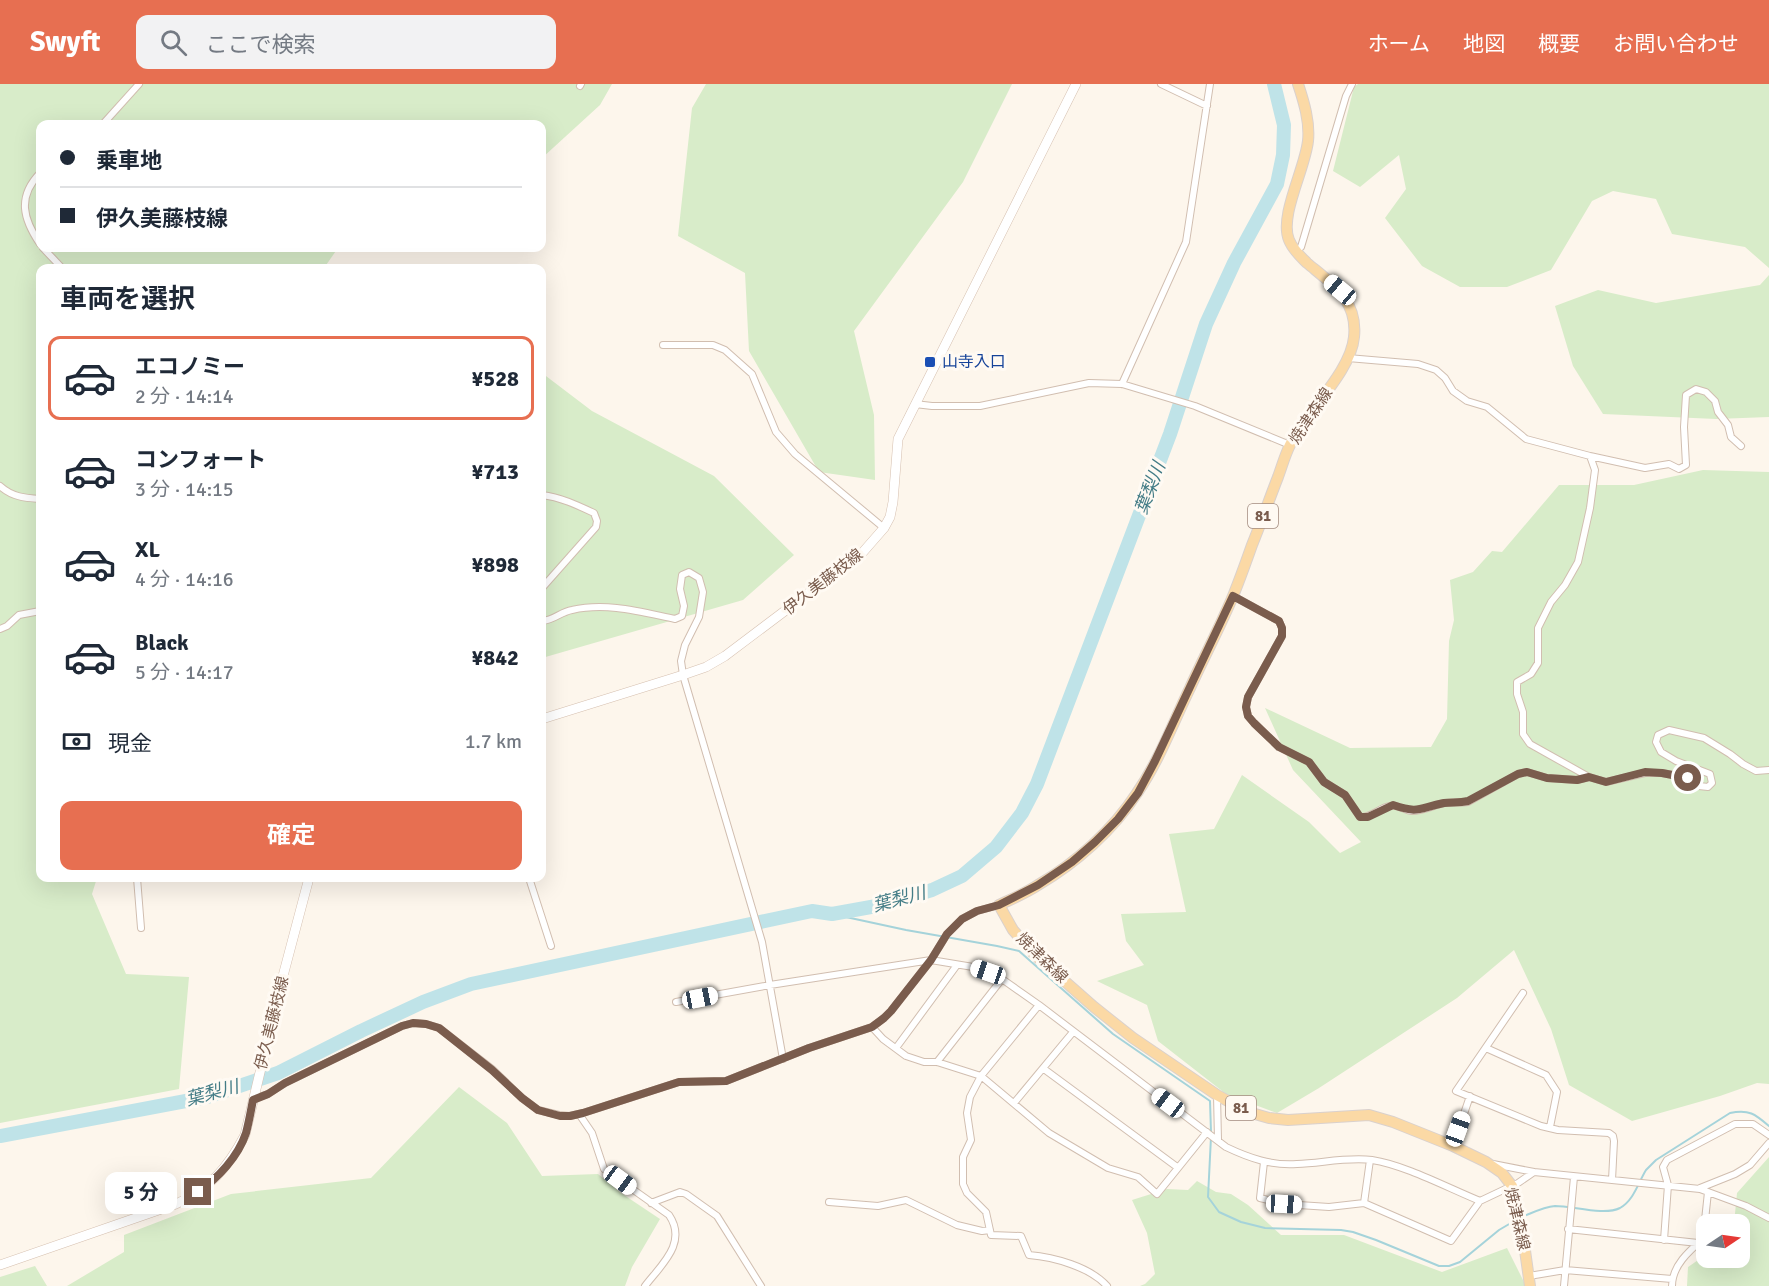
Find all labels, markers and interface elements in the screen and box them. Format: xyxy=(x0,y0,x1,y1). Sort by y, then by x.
search box xyxy=(136,15,556,69)
text: Swyft xyxy=(30,25,100,59)
icon: search xyxy=(157,26,190,59)
text: ここで検索 xyxy=(205,31,315,58)
text: ホーム xyxy=(1368,31,1430,57)
text: 地図 xyxy=(1463,31,1505,57)
text: 概要 xyxy=(1538,31,1580,57)
text: お問い合わせ xyxy=(1613,31,1739,57)
text: 乗車地 xyxy=(96,147,162,174)
text: 伊久美藤枝線 xyxy=(96,205,228,232)
car xyxy=(1320,272,1360,308)
text: 車両を選択 xyxy=(60,283,195,316)
icon: car xyxy=(63,351,117,405)
place label: 山寺入口 xyxy=(942,352,1006,372)
text: エコノミー xyxy=(135,353,245,380)
marker: 山寺入口 xyxy=(923,355,937,369)
text: ¥528 xyxy=(471,365,519,392)
text: 2 分 · 14:14 xyxy=(135,384,234,409)
street label: 焼津森線 xyxy=(1285,384,1337,448)
icon: car xyxy=(63,444,117,498)
text: コンフォート xyxy=(135,446,266,473)
water label: 葉梨川 xyxy=(1130,457,1171,517)
text: ¥713 xyxy=(471,458,519,485)
text: 3 分 · 14:15 xyxy=(135,477,234,502)
road number: 81 xyxy=(1248,504,1278,528)
text: XL xyxy=(135,536,160,563)
icon: car xyxy=(63,537,117,591)
street label: 伊久美藤枝線 xyxy=(779,545,867,619)
text: ¥898 xyxy=(471,551,519,578)
text: 4 分 · 14:16 xyxy=(135,567,234,592)
text: Black xyxy=(135,629,189,656)
icon: car xyxy=(63,630,117,684)
text: ¥842 xyxy=(471,644,519,671)
text: 5 分 · 14:17 xyxy=(135,660,234,685)
icon: cash xyxy=(60,725,93,758)
text: 1.7 km xyxy=(465,729,522,754)
text: 現金 xyxy=(108,730,152,757)
route start xyxy=(1674,764,1701,791)
button: 確定 xyxy=(60,801,522,870)
water label: 葉梨川 xyxy=(870,881,930,917)
street label: 焼津森線 xyxy=(1012,929,1072,987)
car xyxy=(968,958,1008,986)
street label: 伊久美藤枝線 xyxy=(251,974,293,1072)
car xyxy=(681,986,719,1010)
water label: 葉梨川 xyxy=(183,1075,243,1111)
car xyxy=(1148,1085,1188,1121)
road number: 81 xyxy=(1226,1096,1256,1120)
car xyxy=(1443,1109,1473,1149)
car xyxy=(600,1162,640,1198)
callout: 5 分 xyxy=(105,1171,177,1213)
route end xyxy=(184,1178,211,1205)
text: 5 分 xyxy=(123,1180,159,1205)
street label: 焼津森線 xyxy=(1500,1186,1534,1252)
car xyxy=(1266,1194,1302,1214)
north arrow xyxy=(1696,1214,1750,1268)
map controls xyxy=(1696,1214,1750,1268)

